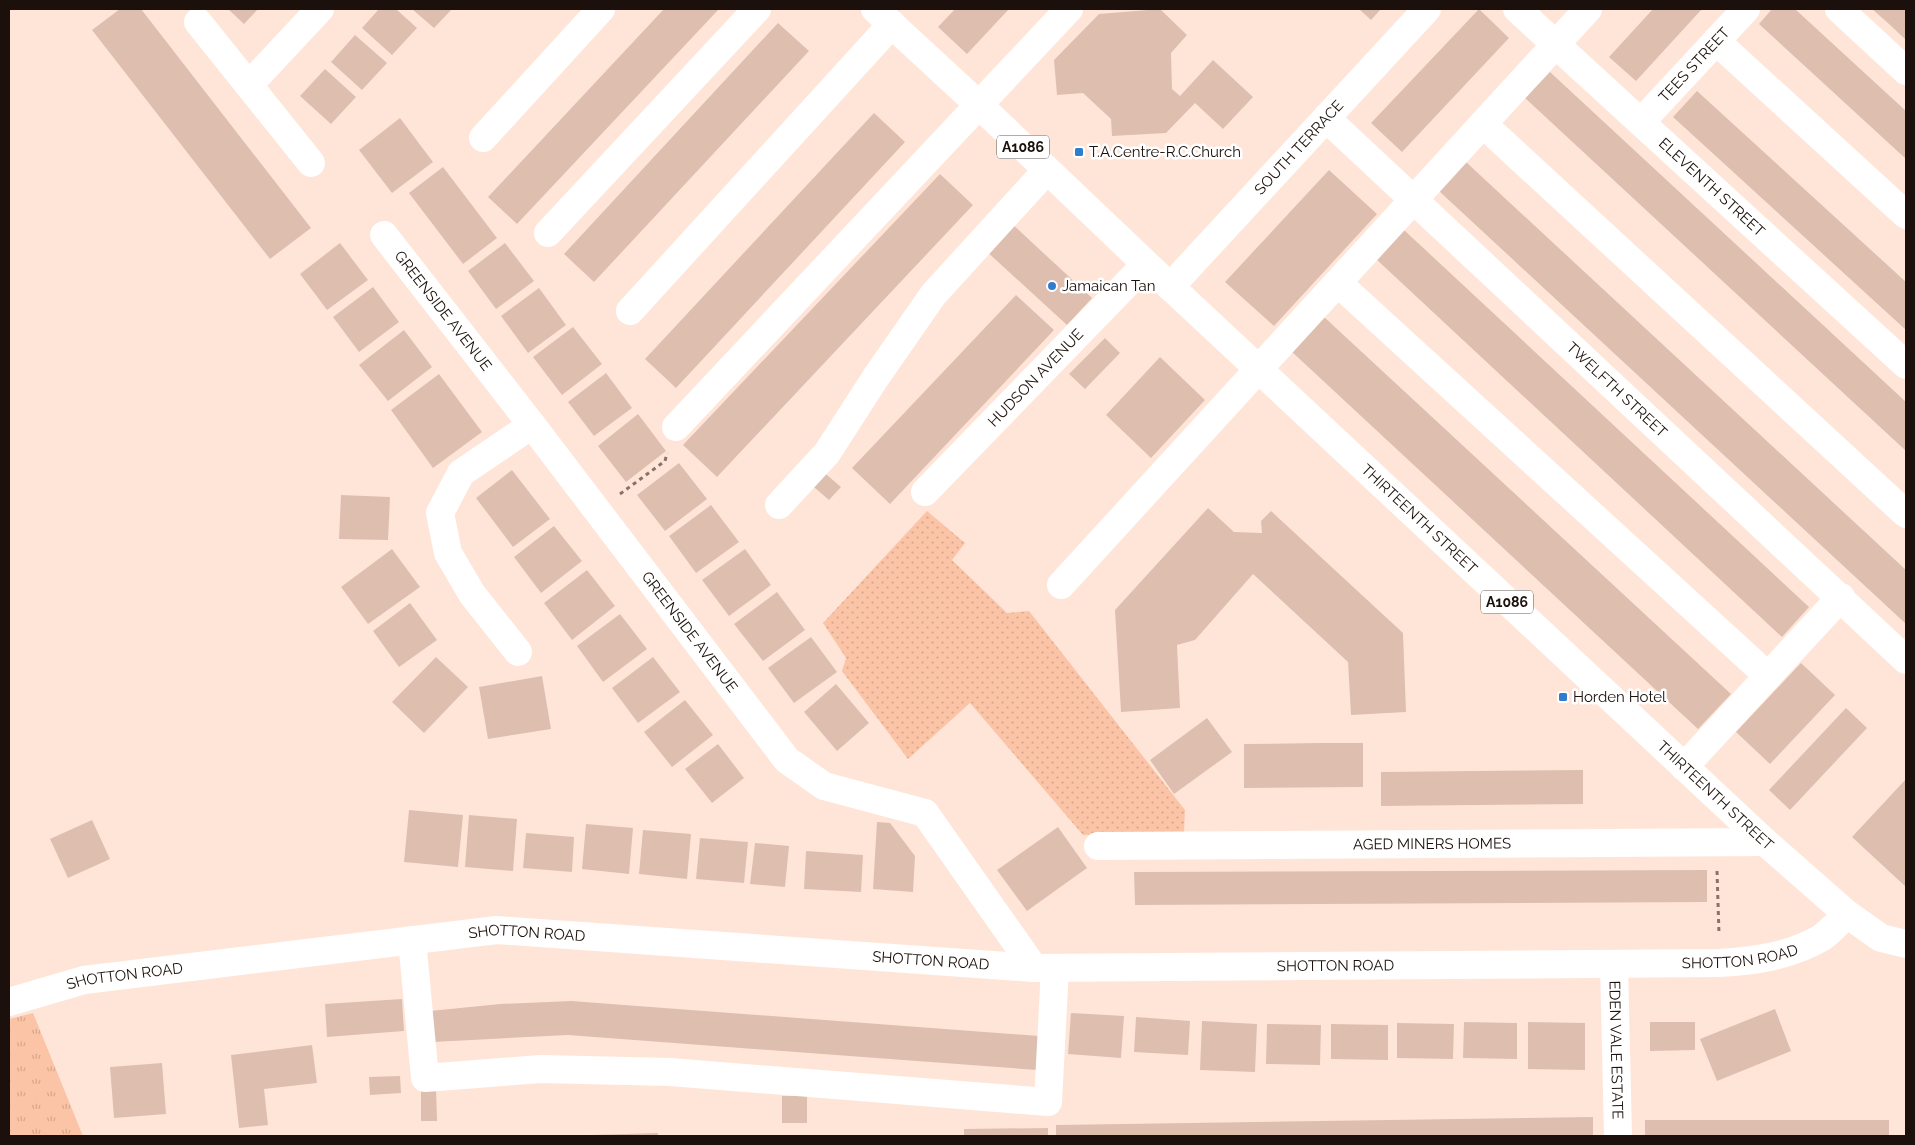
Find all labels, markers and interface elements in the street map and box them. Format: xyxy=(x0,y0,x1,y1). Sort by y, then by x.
street label: TEES STREET xyxy=(1655,24,1733,106)
street label: SOUTH TERRACE xyxy=(1251,96,1347,199)
street label: ELEVENTH STREET xyxy=(1655,134,1769,240)
road number: A1086 xyxy=(997,136,1049,158)
place label: T.A.Centre-R.C.Church xyxy=(1089,143,1241,161)
marker: T.A.Centre-R.C.Church xyxy=(1073,146,1085,158)
street label: GREENSIDE AVENUE xyxy=(391,247,495,374)
place label: Jamaican Tan xyxy=(1062,277,1156,295)
marker: Jamaican Tan xyxy=(1046,280,1058,292)
street label: HUDSON AVENUE xyxy=(984,325,1087,430)
street label: TWELFTH STREET xyxy=(1563,338,1671,441)
street label: THIRTEENTH STREET xyxy=(1357,461,1481,578)
street label: GREENSIDE AVENUE xyxy=(638,568,741,696)
road number: A1086 xyxy=(1481,590,1533,614)
place label: Horden Hotel xyxy=(1573,688,1667,706)
marker: Horden Hotel xyxy=(1557,691,1569,703)
street label: THIRTEENTH STREET xyxy=(1654,737,1777,854)
street label: AGED MINERS HOMES xyxy=(1353,835,1511,853)
street label: SHOTTON ROAD xyxy=(467,921,586,945)
street label: SHOTTON ROAD xyxy=(1682,940,1801,972)
street label: SHOTTON ROAD xyxy=(872,948,990,974)
street label: SHOTTON ROAD xyxy=(1277,956,1394,975)
street label: SHOTTON ROAD xyxy=(64,959,184,994)
street label: EDEN VALE ESTATE xyxy=(1605,980,1627,1120)

